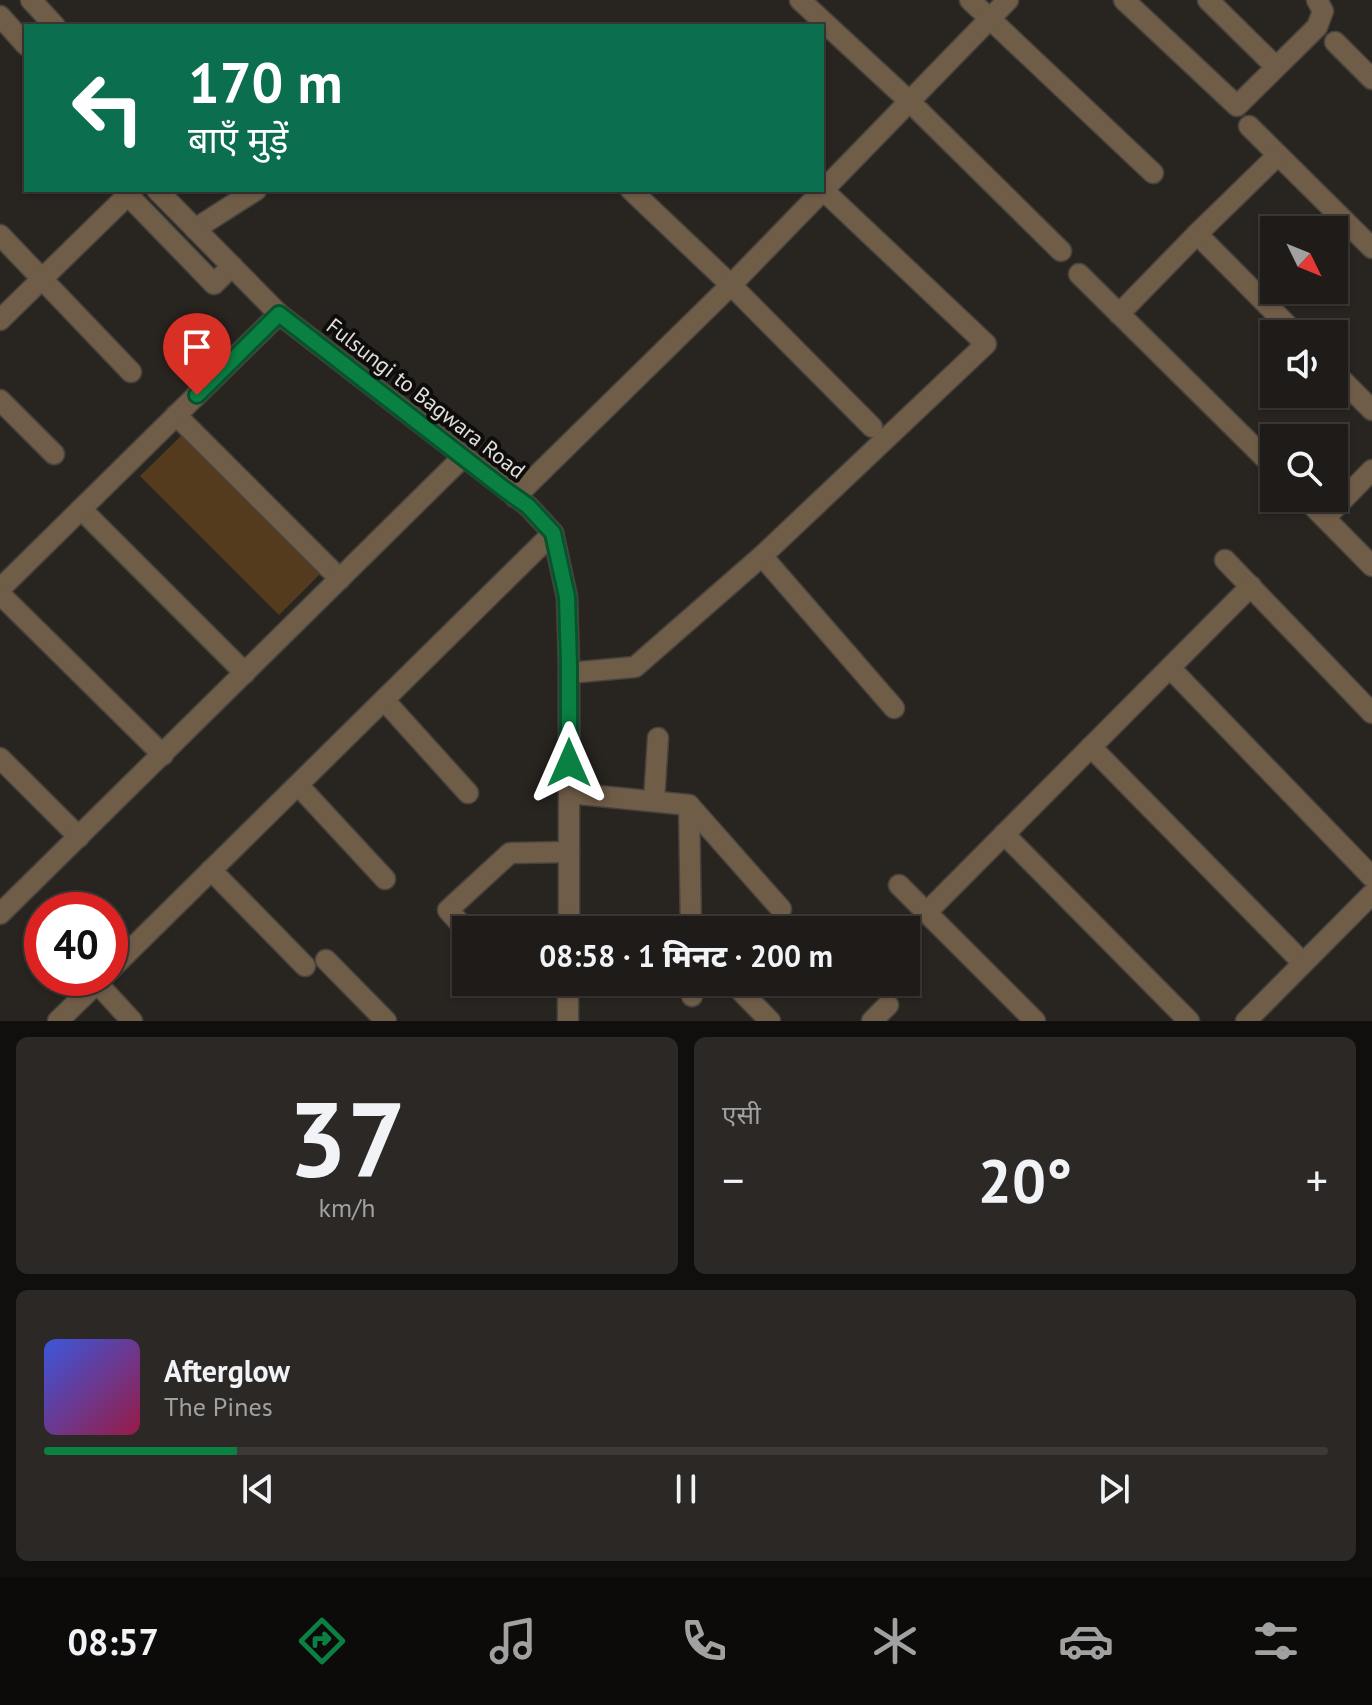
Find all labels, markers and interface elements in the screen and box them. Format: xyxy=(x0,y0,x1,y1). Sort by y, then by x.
text: 170 m xyxy=(188,46,343,118)
icon: left xyxy=(56,56,160,160)
text: बाएँ मुड़ें xyxy=(188,116,288,163)
north arrow xyxy=(1260,216,1348,304)
map controls xyxy=(1260,216,1348,512)
street label: Fulsungi to Bagwara Road xyxy=(321,312,531,484)
pin xyxy=(163,313,231,395)
button: sound xyxy=(1260,320,1348,408)
icon: arrive xyxy=(175,325,219,369)
button: search xyxy=(1260,424,1348,512)
position arrow xyxy=(527,721,611,805)
speed limit sign: 40 xyxy=(24,892,128,996)
text: 08:58 · 1 मिनट · 200 m xyxy=(539,936,833,975)
text: 37 xyxy=(288,1071,406,1206)
text: एसी xyxy=(722,1098,761,1131)
text: 20° xyxy=(978,1141,1072,1219)
text: − xyxy=(722,1151,744,1208)
text: + xyxy=(1306,1151,1328,1208)
text: km/h xyxy=(319,1191,376,1224)
text: Afterglow xyxy=(164,1351,290,1390)
text: The Pines xyxy=(164,1390,273,1423)
icon: previous xyxy=(236,1467,280,1511)
icon: pause xyxy=(664,1467,708,1511)
icon: next xyxy=(1092,1467,1136,1511)
icon: directions xyxy=(294,1613,350,1669)
icon: music xyxy=(485,1613,541,1669)
icon: phone xyxy=(676,1613,732,1669)
icon: climate xyxy=(867,1613,923,1669)
icon: car xyxy=(1058,1613,1114,1669)
icon: filters xyxy=(1248,1613,1304,1669)
text: 08:57 xyxy=(67,1618,159,1665)

